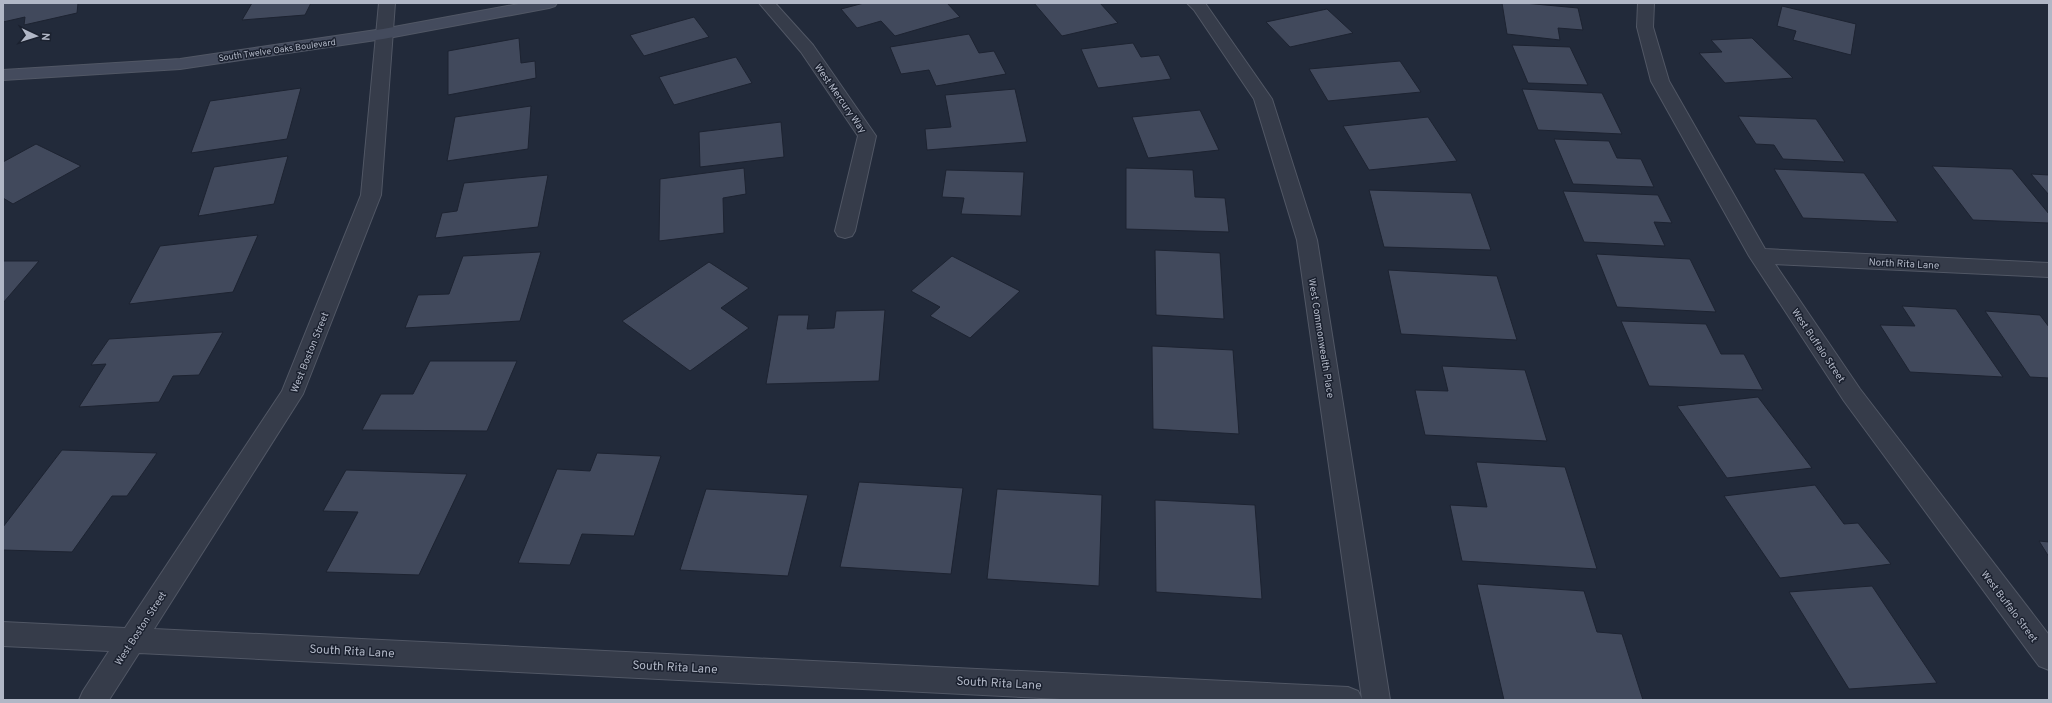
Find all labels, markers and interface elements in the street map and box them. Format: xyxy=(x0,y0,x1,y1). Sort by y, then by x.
north arrow xyxy=(16,16,56,56)
text: N xyxy=(38,32,52,41)
street label: South Twelve Oaks Boulevard xyxy=(218,37,336,64)
street label: West Mercury Way xyxy=(811,62,869,136)
street label: North Rita Lane xyxy=(1868,256,1940,273)
street label: West Commonwealth Place xyxy=(1305,277,1336,399)
street label: West Buffalo Street xyxy=(1788,306,1847,385)
street label: West Boston Street xyxy=(288,310,333,395)
street label: West Buffalo Street xyxy=(1978,568,2040,646)
street label: West Boston Street xyxy=(112,589,170,668)
street label: South Rita Lane xyxy=(309,642,395,662)
street label: South Rita Lane xyxy=(632,658,718,678)
street label: South Rita Lane xyxy=(956,674,1042,694)

